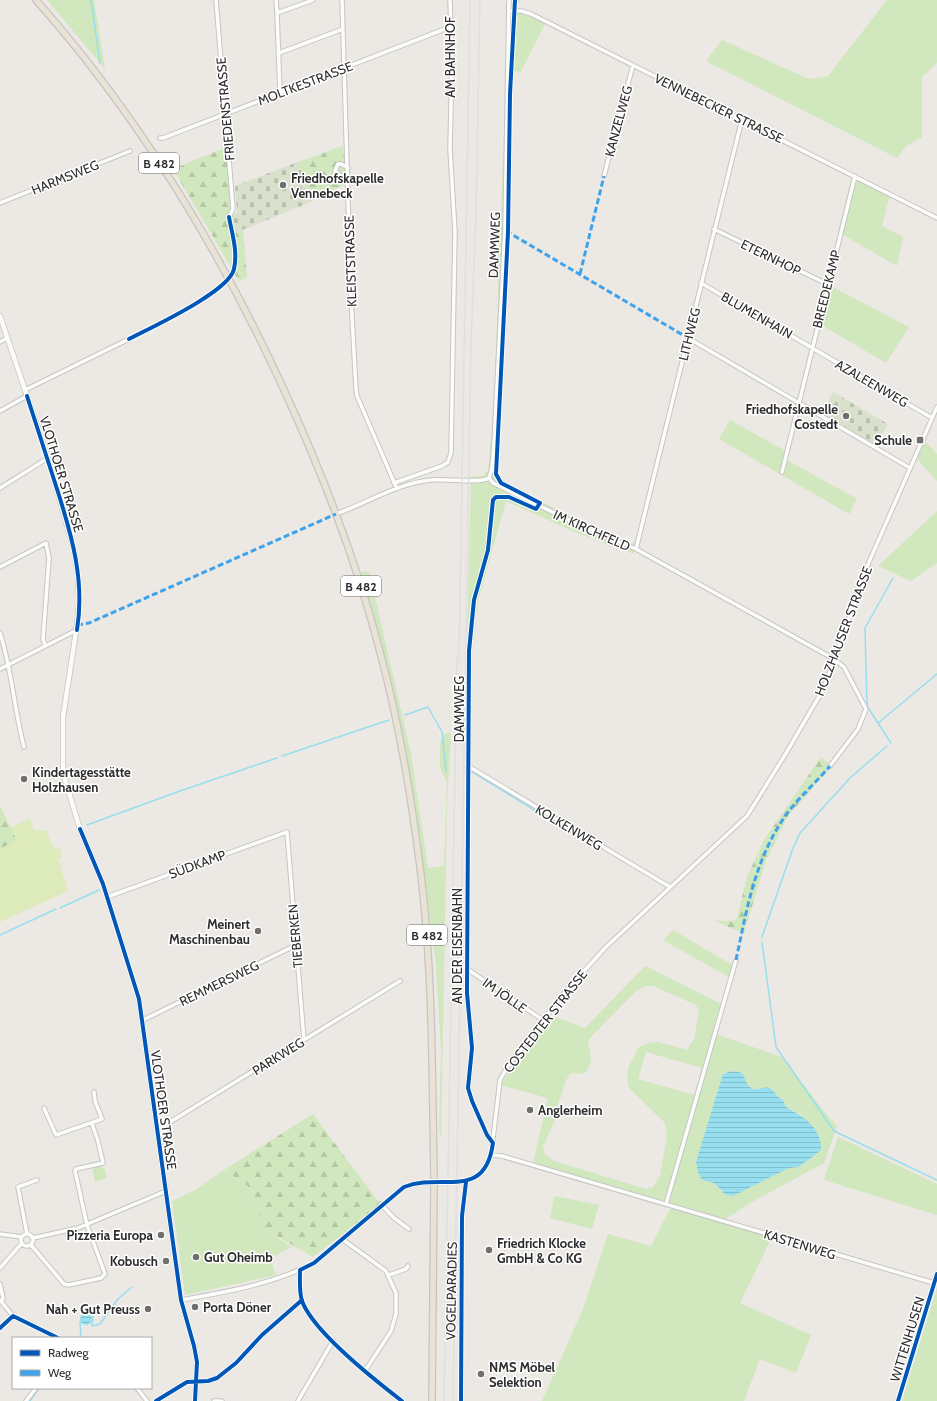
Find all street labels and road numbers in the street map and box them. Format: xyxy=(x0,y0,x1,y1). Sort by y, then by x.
street label: AM BAHNHOF xyxy=(442,16,458,98)
street label: FRIEDENSTRASSE xyxy=(213,57,237,161)
street label: MOLTKESTRASSE xyxy=(255,58,355,108)
street label: VENNEBECKER STRASSE xyxy=(652,70,786,146)
street label: KANZELWEG xyxy=(601,84,635,158)
road number: B 482 xyxy=(139,153,179,173)
street label: HARMSWEG xyxy=(29,156,101,198)
street label: DAMMWEG xyxy=(485,211,503,278)
street label: KLEISTSTRASSE xyxy=(340,215,360,307)
street label: ETERNHOP xyxy=(738,236,804,279)
street label: BREEDEKAMP xyxy=(809,248,844,330)
street label: BLUMENHAIN xyxy=(718,288,796,342)
street label: LITHWEG xyxy=(675,306,703,362)
street label: AZALEENWEG xyxy=(833,356,911,410)
street label: VLOTHOER STRASSE xyxy=(37,414,87,534)
street label: IM KIRCHFELD xyxy=(551,506,633,554)
street label: HOLZHAUSER STRASSE xyxy=(811,564,875,698)
road number: B 482 xyxy=(341,576,381,596)
street label: DAMMWEG xyxy=(451,676,467,742)
street label: KOLKENWEG xyxy=(533,801,606,853)
street label: SÜDKAMP xyxy=(166,846,228,882)
street label: AN DER EISENBAHN xyxy=(449,888,465,1004)
street label: TIEBERKEN xyxy=(284,903,306,969)
road number: B 482 xyxy=(407,925,447,945)
street label: REMMERSWEG xyxy=(176,957,262,1009)
street label: COSTEDTER STRASSE xyxy=(500,966,590,1076)
street label: IM JÖLLE xyxy=(480,974,530,1016)
street label: PARKWEG xyxy=(249,1034,307,1078)
street label: VLOTHOER STRASSE xyxy=(148,1049,180,1171)
street label: KASTENWEG xyxy=(762,1225,838,1263)
street label: VOGELPARADIES xyxy=(442,1241,460,1340)
street label: WITTENHUSEN xyxy=(886,1294,928,1384)

